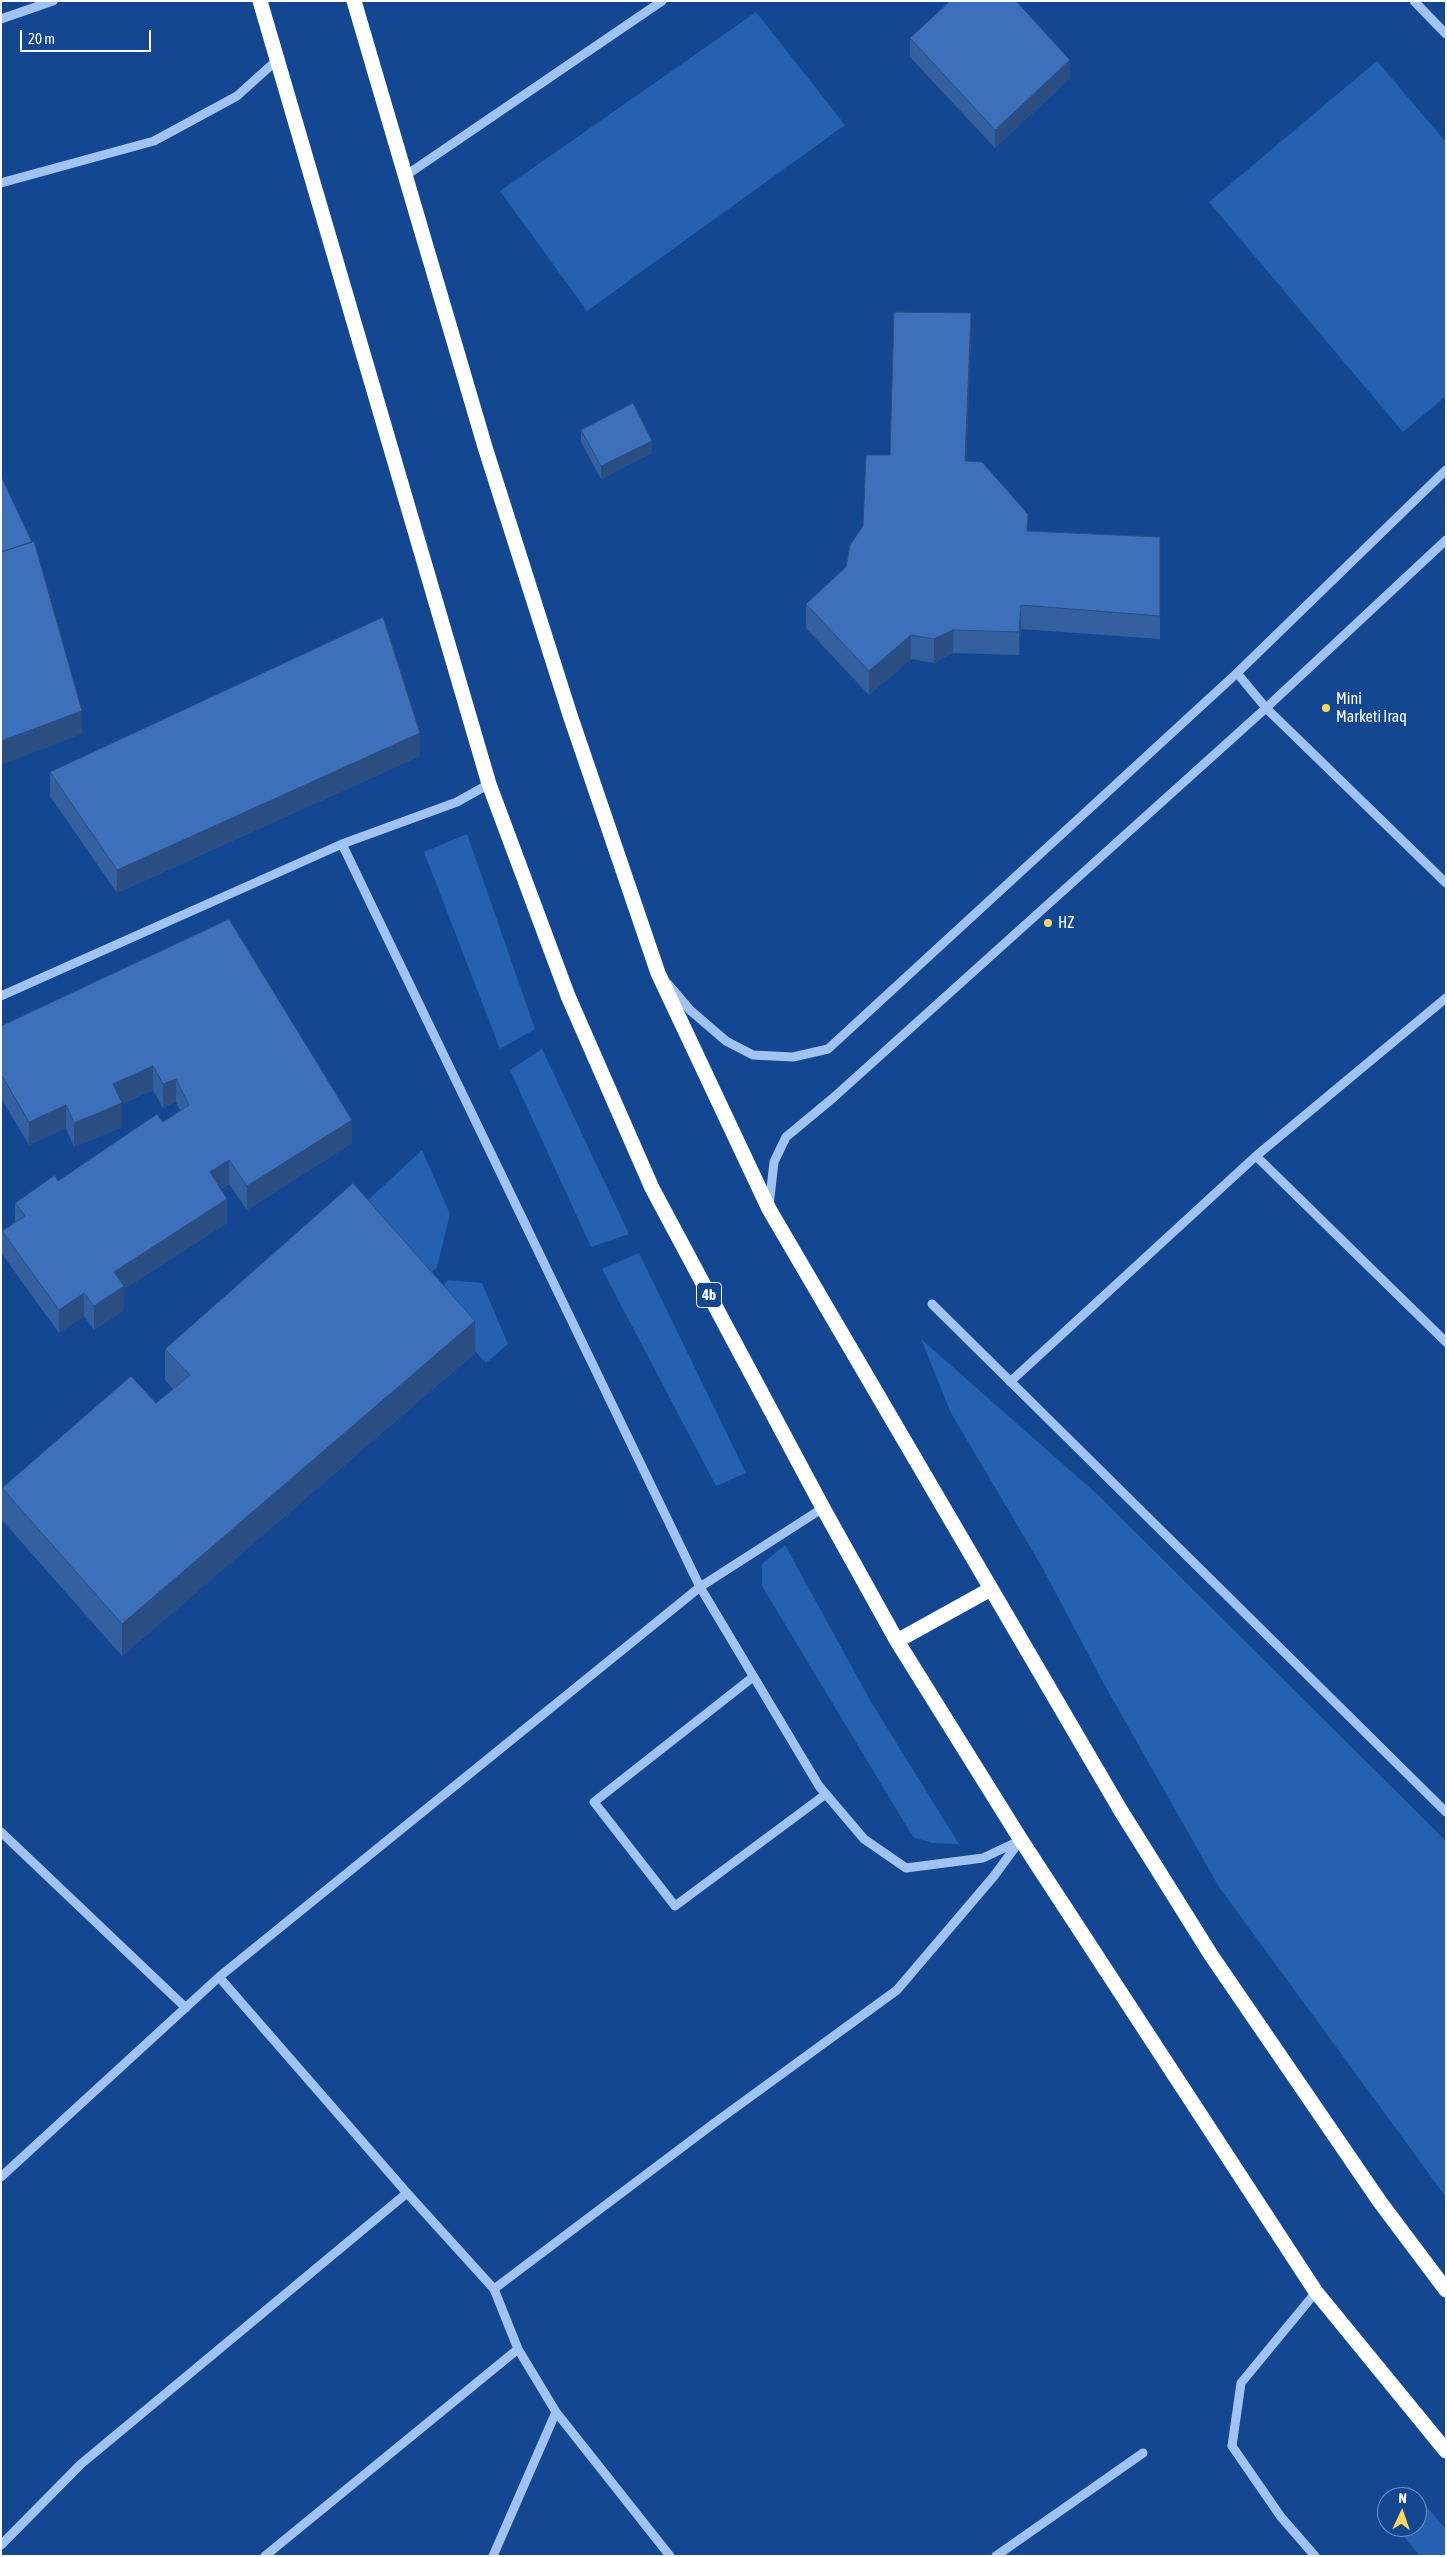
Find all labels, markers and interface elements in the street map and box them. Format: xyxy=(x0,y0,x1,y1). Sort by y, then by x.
scale bar xyxy=(22,20,154,52)
text: 20 m xyxy=(28,30,55,47)
place label: Mini Marketi Iraq xyxy=(1336,689,1407,727)
marker: Mini Marketi Iraq xyxy=(1320,702,1332,714)
place label: HZ xyxy=(1058,913,1074,933)
marker: HZ xyxy=(1042,917,1054,929)
road number: 4b xyxy=(696,1282,722,1308)
north arrow xyxy=(1377,2487,1427,2537)
text: N xyxy=(1398,2490,1407,2506)

